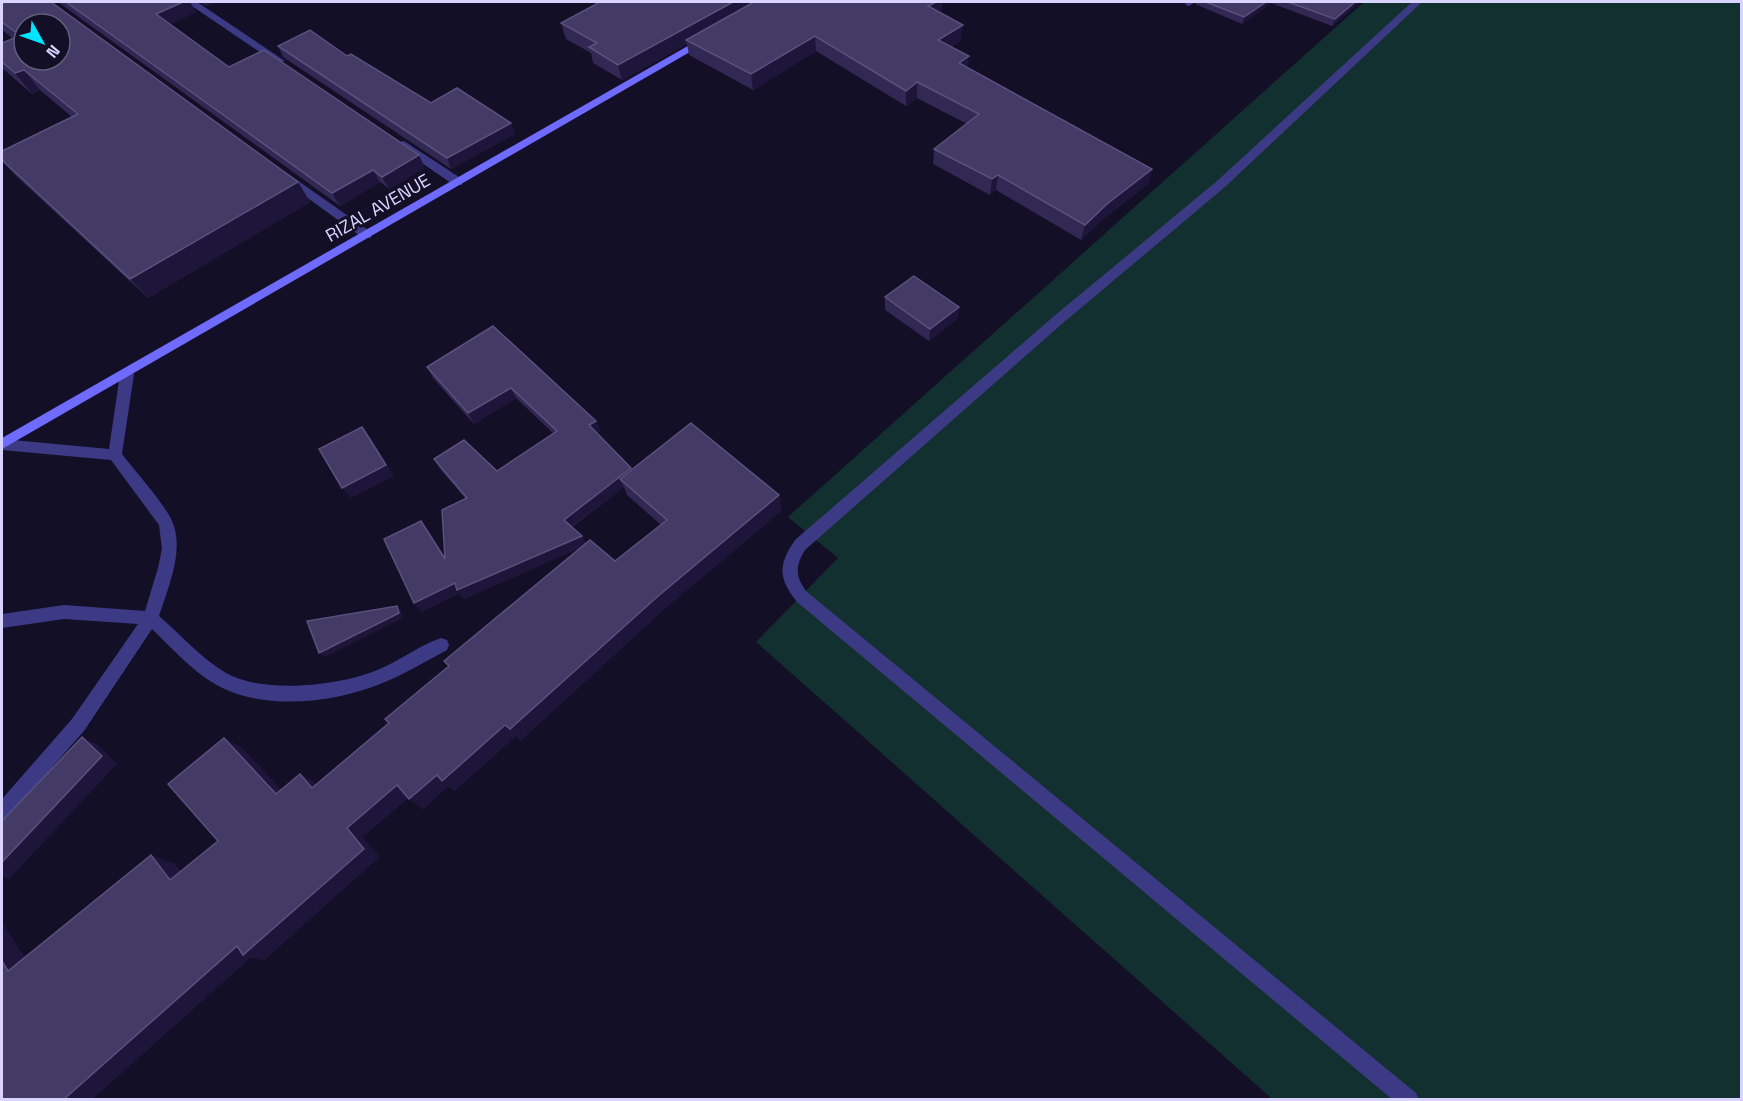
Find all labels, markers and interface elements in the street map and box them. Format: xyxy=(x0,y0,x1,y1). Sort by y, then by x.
north arrow xyxy=(12,12,72,72)
text: N xyxy=(42,40,65,62)
street label: RIZAL AVENUE xyxy=(321,168,434,247)

